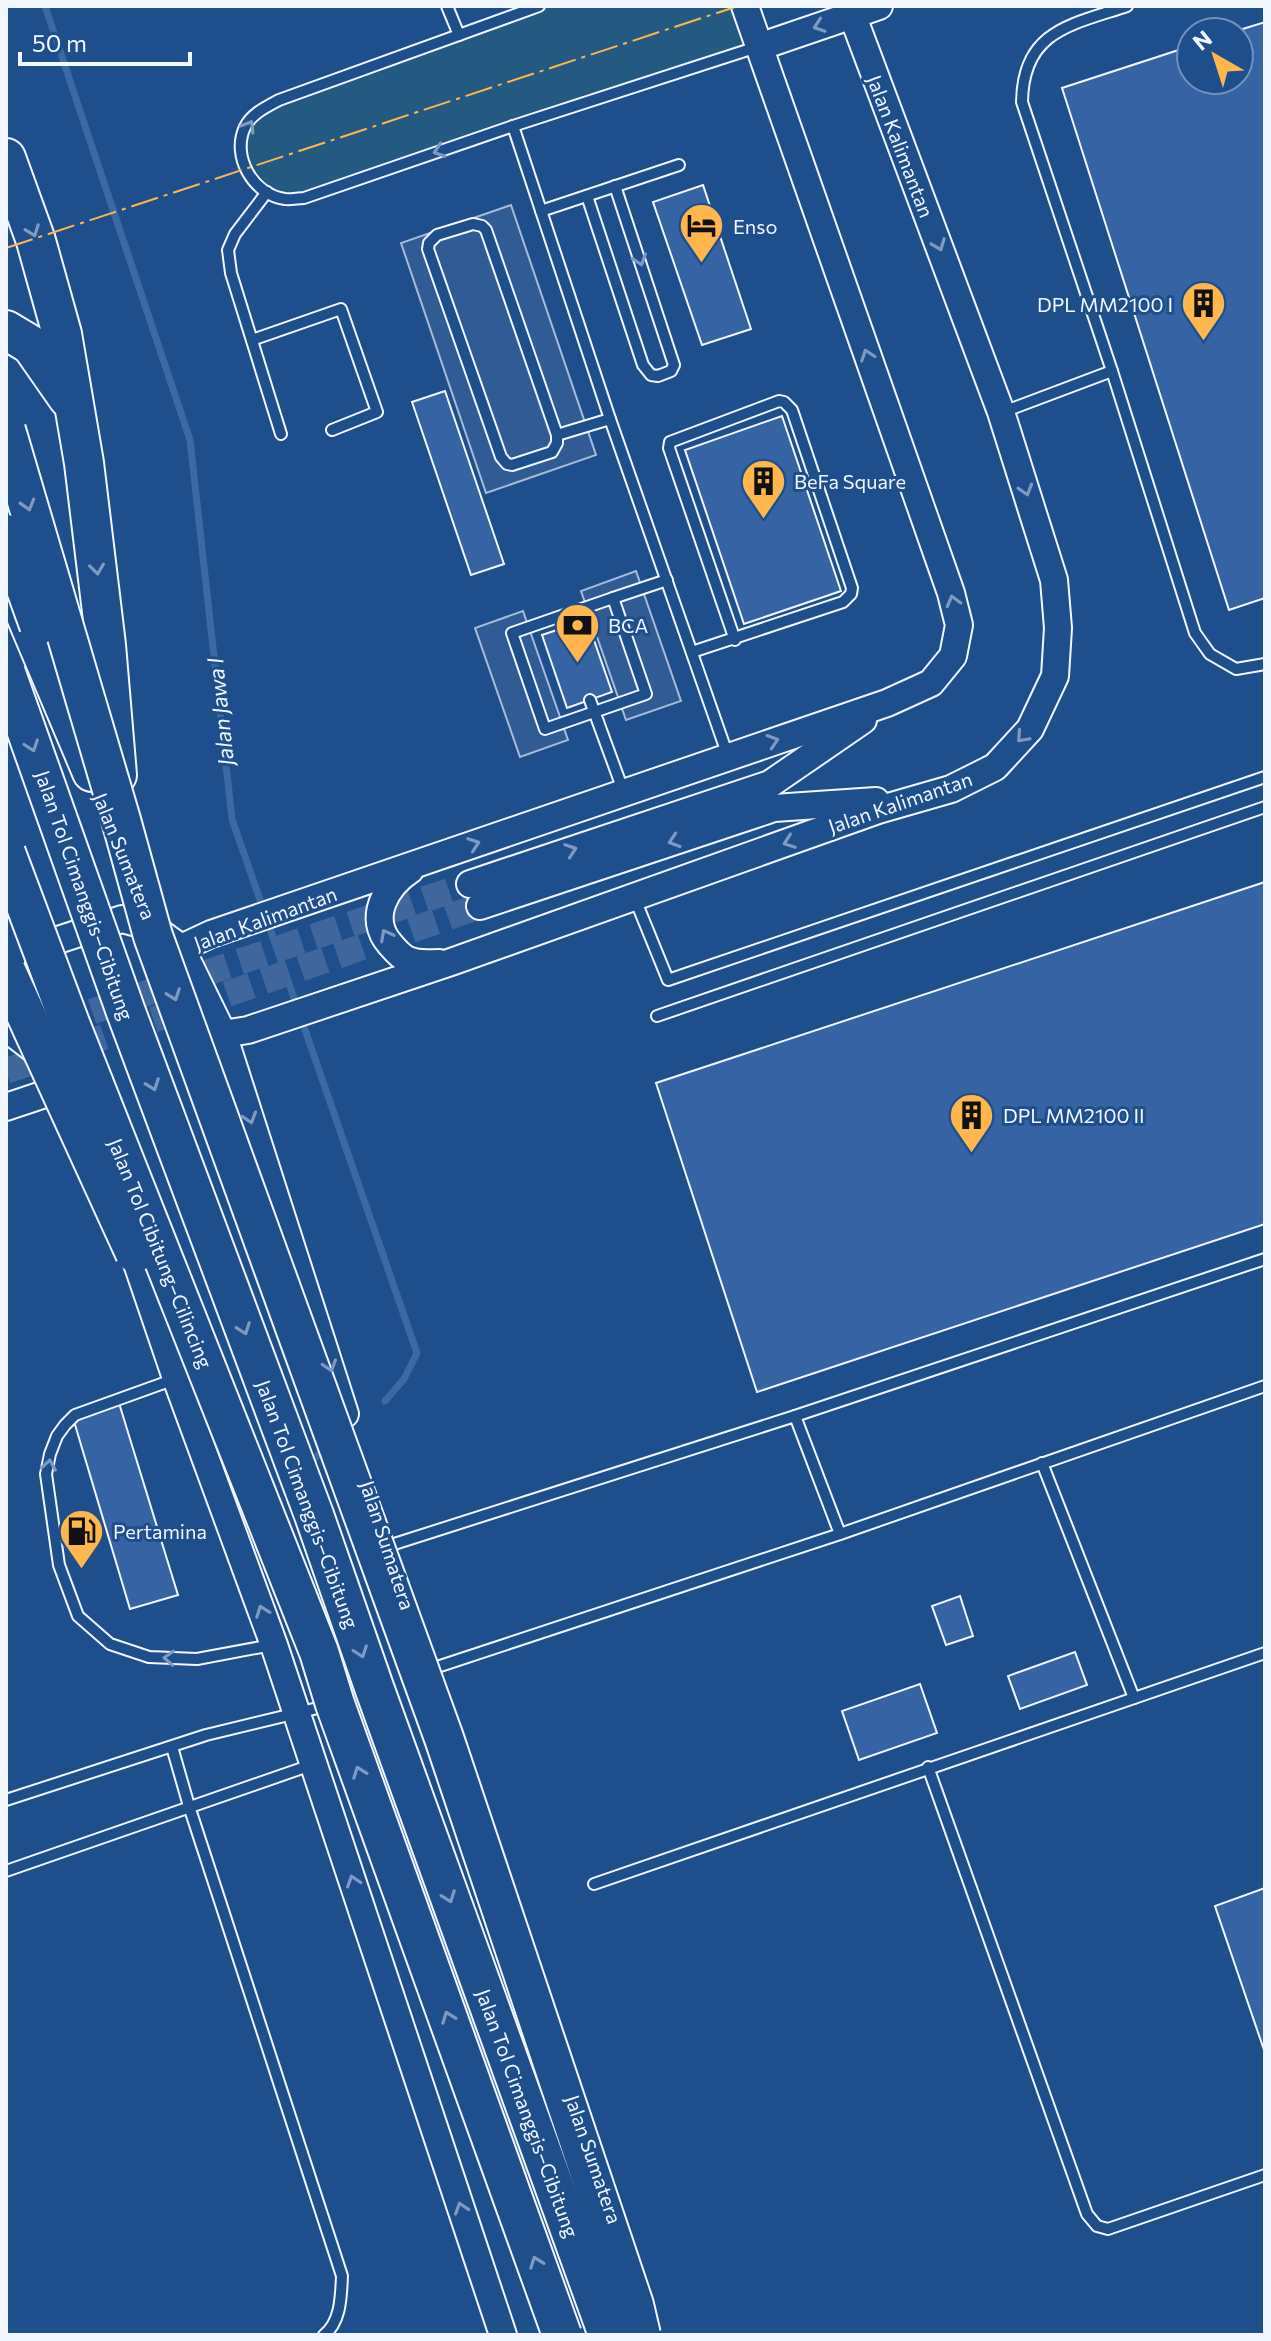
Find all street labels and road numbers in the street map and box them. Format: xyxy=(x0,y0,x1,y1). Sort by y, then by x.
street label: Jalan Kalimantan xyxy=(863,71,939,221)
street label: Jalan Kalimantan xyxy=(825,766,975,838)
street label: Jalan Tol Cimanggis–Cibitung xyxy=(31,767,139,1023)
street label: Jalan Sumatera xyxy=(89,789,161,923)
street label: Jalan Kalimantan xyxy=(190,881,340,955)
street label: Jalan Tol Cibitung–Cilincing xyxy=(104,1134,218,1372)
street label: Jalan Tol Cimanggis–Cibitung xyxy=(252,1376,364,1632)
street label: Jalan Sumatera xyxy=(356,1477,420,1613)
street label: Jalan Tol Cimanggis–Cibitung xyxy=(472,1985,584,2241)
street label: Jalan Sumatera xyxy=(561,2091,627,2227)

